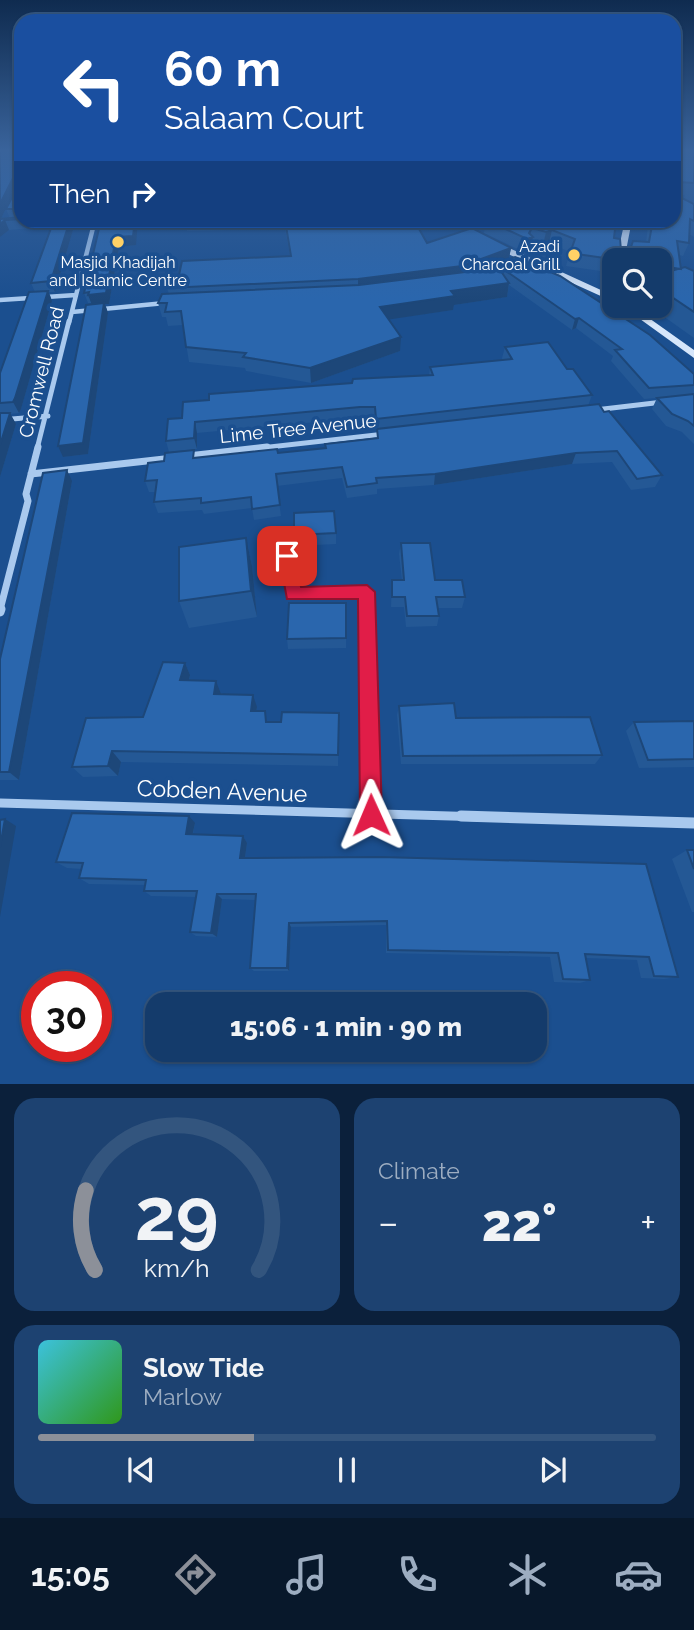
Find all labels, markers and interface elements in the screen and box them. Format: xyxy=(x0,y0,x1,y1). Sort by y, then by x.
text: 60 m xyxy=(164,40,281,97)
icon: left xyxy=(49,42,140,133)
text: Salaam Court xyxy=(164,99,364,136)
icon: right xyxy=(124,175,162,213)
text: Then xyxy=(49,179,110,209)
marker: Masjid Khadijah and Islamic Centre xyxy=(110,234,126,250)
place label: Azadi Charcoal Grill xyxy=(461,237,561,274)
marker: Azadi Charcoal Grill xyxy=(566,247,582,263)
map controls xyxy=(602,248,672,318)
button: search xyxy=(602,248,672,318)
place label: Masjid Khadijah and Islamic Centre xyxy=(49,253,187,290)
street label: Cromwell Road xyxy=(14,304,68,440)
street label: Lime Tree Avenue xyxy=(218,409,378,447)
pin xyxy=(257,526,317,586)
icon: arrive xyxy=(268,537,306,575)
street label: Cobden Avenue xyxy=(136,774,308,807)
position arrow xyxy=(334,778,408,852)
speed limit sign: 30 xyxy=(21,971,112,1062)
text: 15:06 · 1 min · 90 m xyxy=(230,1012,462,1042)
text: Climate xyxy=(378,1157,460,1184)
text: 29 xyxy=(135,1173,219,1258)
text: 22° xyxy=(482,1192,557,1253)
text: − xyxy=(378,1200,398,1245)
text: + xyxy=(640,1200,656,1245)
text: km/h xyxy=(144,1253,210,1283)
text: Slow Tide xyxy=(143,1353,264,1383)
text: Marlow xyxy=(143,1383,222,1410)
icon: previous xyxy=(122,1451,160,1489)
icon: pause xyxy=(328,1451,366,1489)
icon: next xyxy=(534,1451,572,1489)
icon: directions xyxy=(171,1550,220,1599)
icon: music xyxy=(282,1550,331,1599)
icon: phone xyxy=(393,1550,442,1599)
icon: climate xyxy=(503,1550,552,1599)
icon: car xyxy=(614,1550,663,1599)
text: 15:05 xyxy=(31,1556,110,1593)

